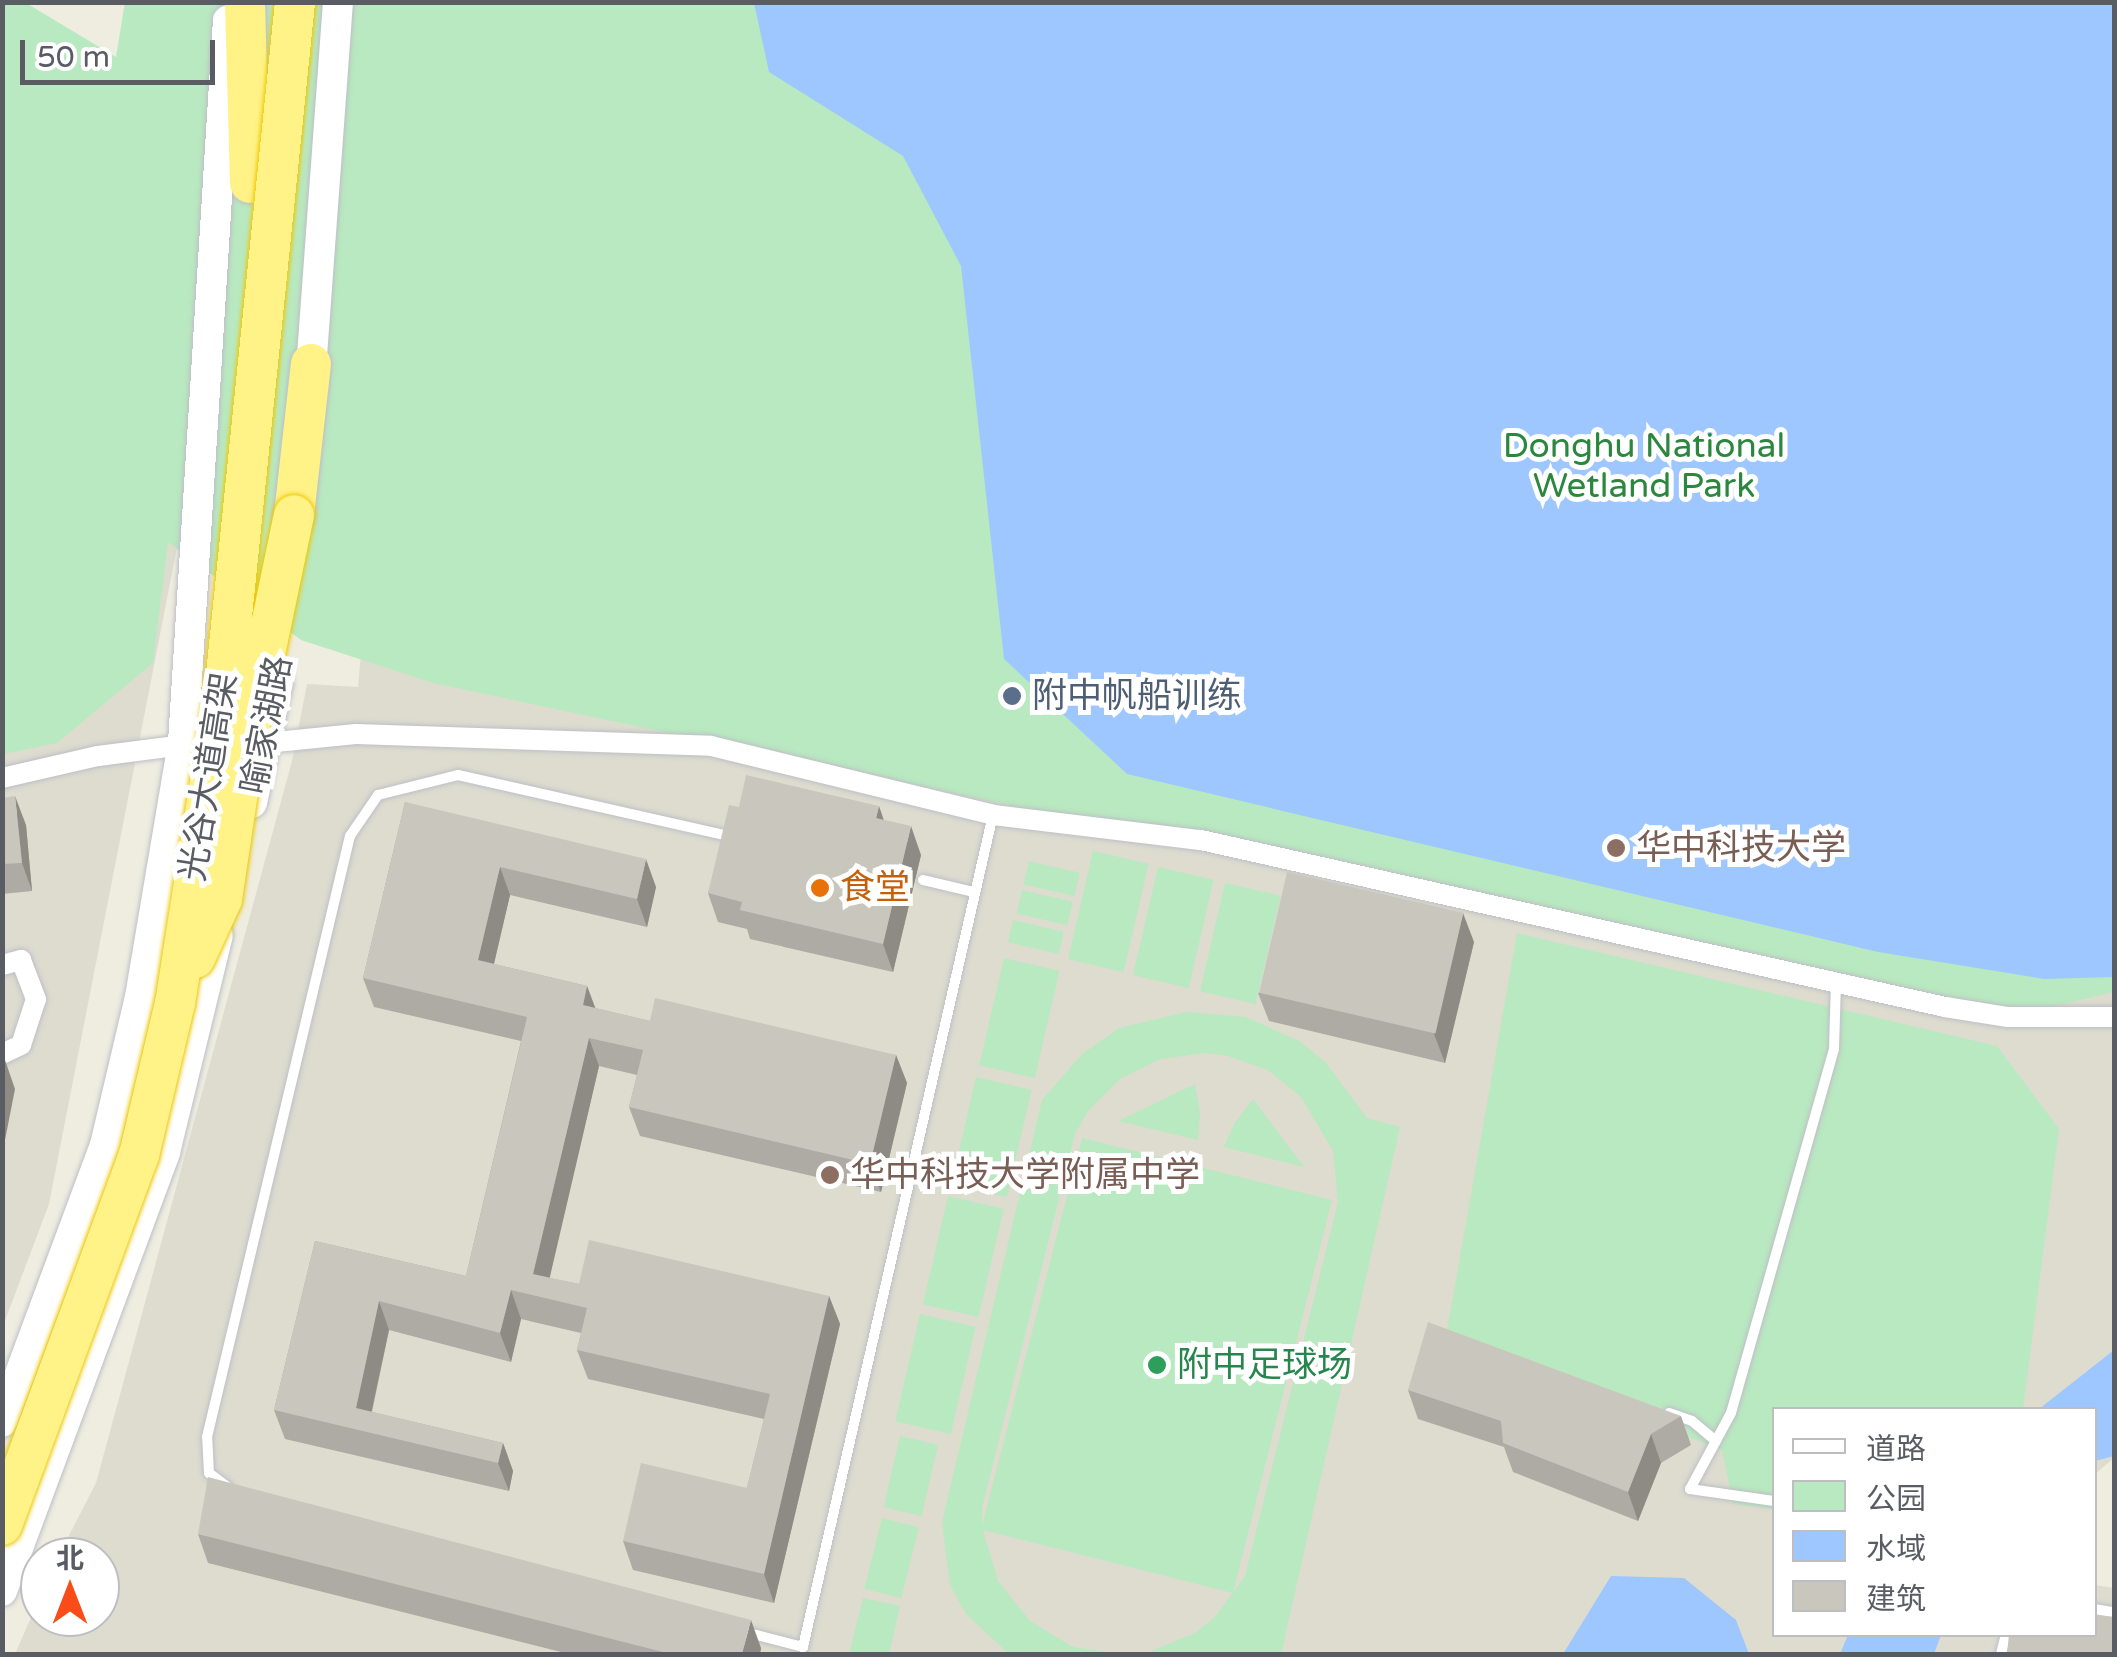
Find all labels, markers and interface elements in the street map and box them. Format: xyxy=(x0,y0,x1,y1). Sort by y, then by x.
scale bar xyxy=(25,20,220,82)
text: 50 m xyxy=(37,39,110,76)
park label: Donghu National Wetland Park xyxy=(1503,425,1785,507)
street label: 喻家湖路 xyxy=(233,652,301,798)
street label: 光谷大道高架 xyxy=(172,670,246,884)
place label: 附中帆船训练 xyxy=(1032,675,1242,717)
marker: 附中帆船训练 xyxy=(1001,685,1023,707)
place label: 华中科技大学 xyxy=(1636,827,1846,869)
marker: 华中科技大学 xyxy=(1605,837,1627,859)
place label: 食堂 xyxy=(840,867,910,909)
marker: 食堂 xyxy=(809,877,831,899)
place label: 华中科技大学附属中学 xyxy=(850,1154,1200,1196)
marker: 华中科技大学附属中学 xyxy=(819,1164,841,1186)
place label: 附中足球场 xyxy=(1177,1344,1352,1386)
marker: 附中足球场 xyxy=(1146,1354,1168,1376)
legend xyxy=(1772,1407,2097,1637)
text: 道路 xyxy=(1866,1431,1926,1468)
text: 公园 xyxy=(1866,1481,1926,1518)
text: 水域 xyxy=(1866,1531,1926,1568)
north arrow xyxy=(20,1537,120,1637)
text: 北 xyxy=(56,1542,84,1576)
text: 建筑 xyxy=(1866,1581,1926,1618)

